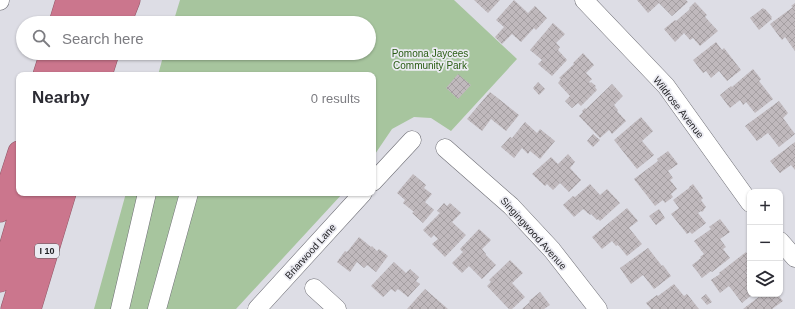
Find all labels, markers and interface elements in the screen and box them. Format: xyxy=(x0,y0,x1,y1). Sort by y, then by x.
search box xyxy=(16,16,376,60)
icon: search xyxy=(30,27,52,49)
text: Search here xyxy=(62,30,144,47)
park label: Pomona Jaycees Community Park xyxy=(392,48,468,71)
street label: Wildrose Avenue xyxy=(651,74,706,141)
text: Nearby xyxy=(32,88,90,107)
text: 0 results xyxy=(311,91,360,106)
map controls xyxy=(747,189,783,297)
button: + xyxy=(747,189,783,225)
street label: Singingwood Avenue xyxy=(498,195,569,272)
street label: Briarwood Lane xyxy=(283,221,338,281)
button: − xyxy=(747,225,783,261)
road number: I 10 xyxy=(35,244,59,258)
button: layers xyxy=(747,261,783,297)

